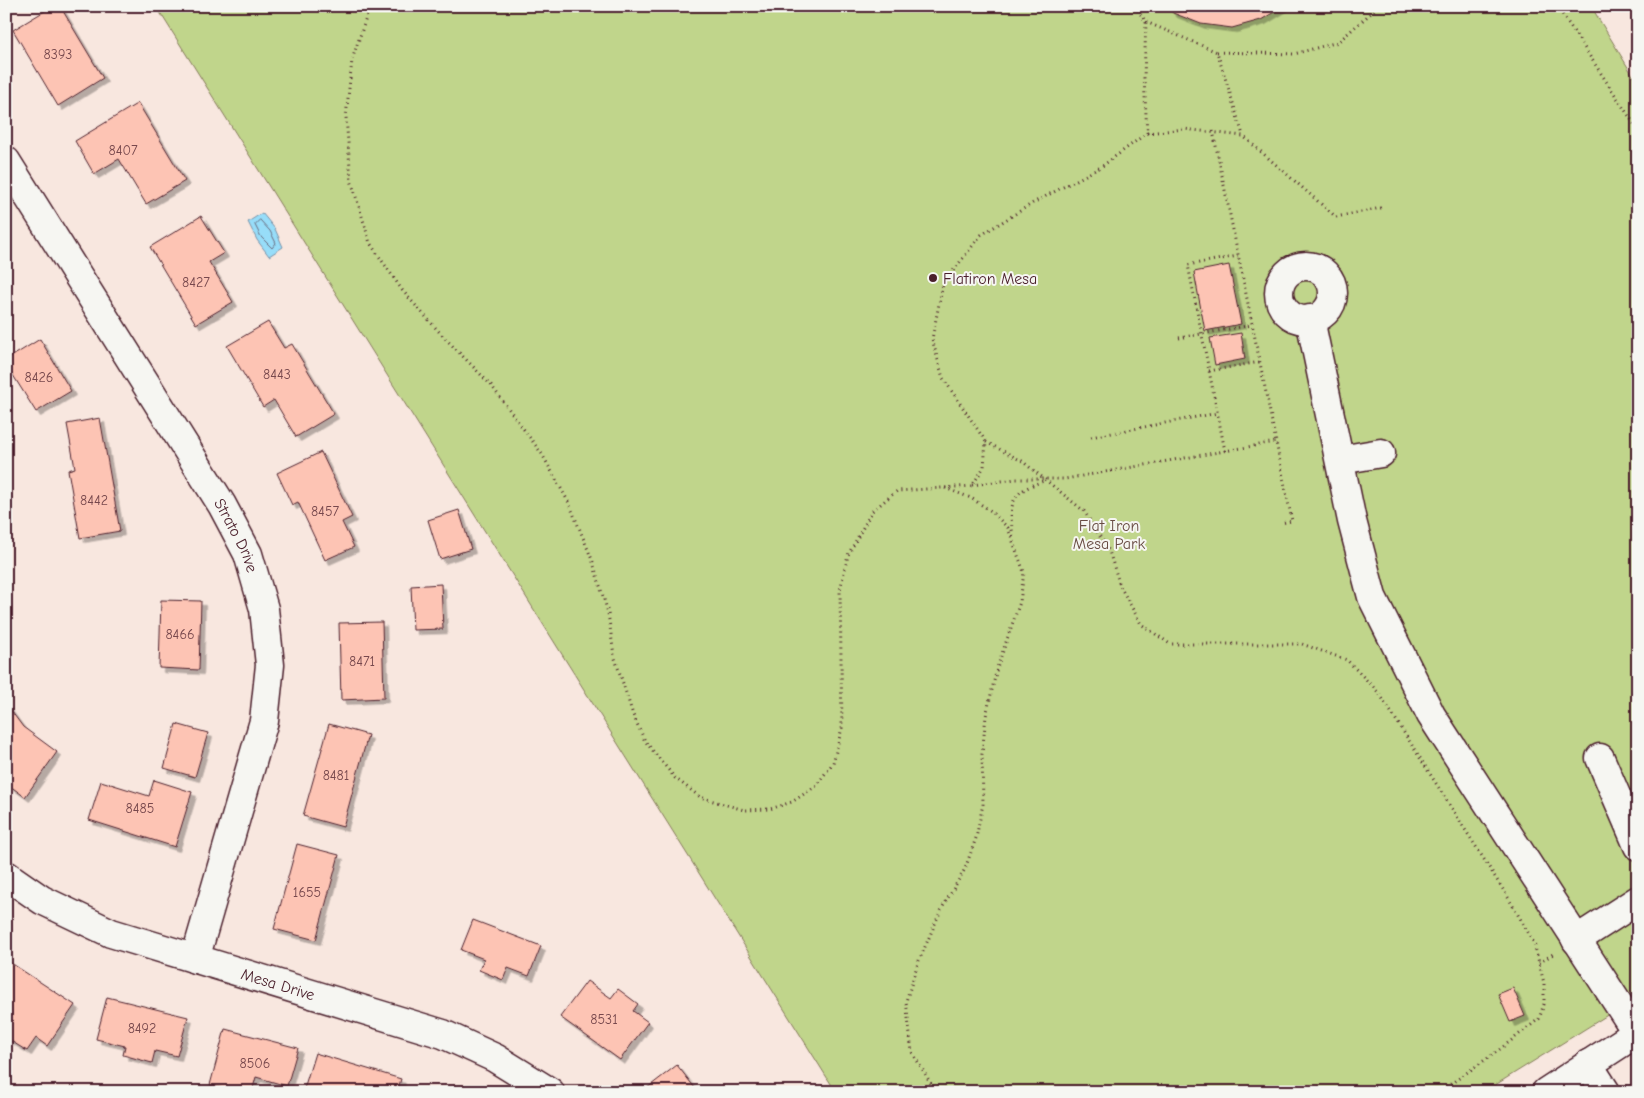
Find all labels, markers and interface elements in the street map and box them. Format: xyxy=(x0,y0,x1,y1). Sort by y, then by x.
house number: 8393 xyxy=(44,46,72,63)
house number: 8407 xyxy=(108,142,138,159)
place label: Flatiron Mesa xyxy=(943,270,1037,288)
marker: Flatiron Mesa xyxy=(927,272,939,284)
house number: 8427 xyxy=(182,274,210,291)
house number: 8443 xyxy=(263,366,291,383)
house number: 8426 xyxy=(25,369,53,386)
house number: 8442 xyxy=(80,492,108,509)
street label: Strato Drive xyxy=(210,495,261,574)
house number: 8457 xyxy=(311,503,339,520)
park label: Flat Iron Mesa Park xyxy=(1073,517,1145,553)
house number: 8466 xyxy=(165,626,195,643)
house number: 8471 xyxy=(349,653,375,670)
house number: 8481 xyxy=(323,767,349,784)
house number: 8485 xyxy=(126,800,154,817)
house number: 1655 xyxy=(293,884,321,901)
street label: Mesa Drive xyxy=(239,965,317,1004)
house number: 8531 xyxy=(590,1011,618,1028)
house number: 8492 xyxy=(128,1020,156,1037)
house number: 8506 xyxy=(240,1055,270,1072)

